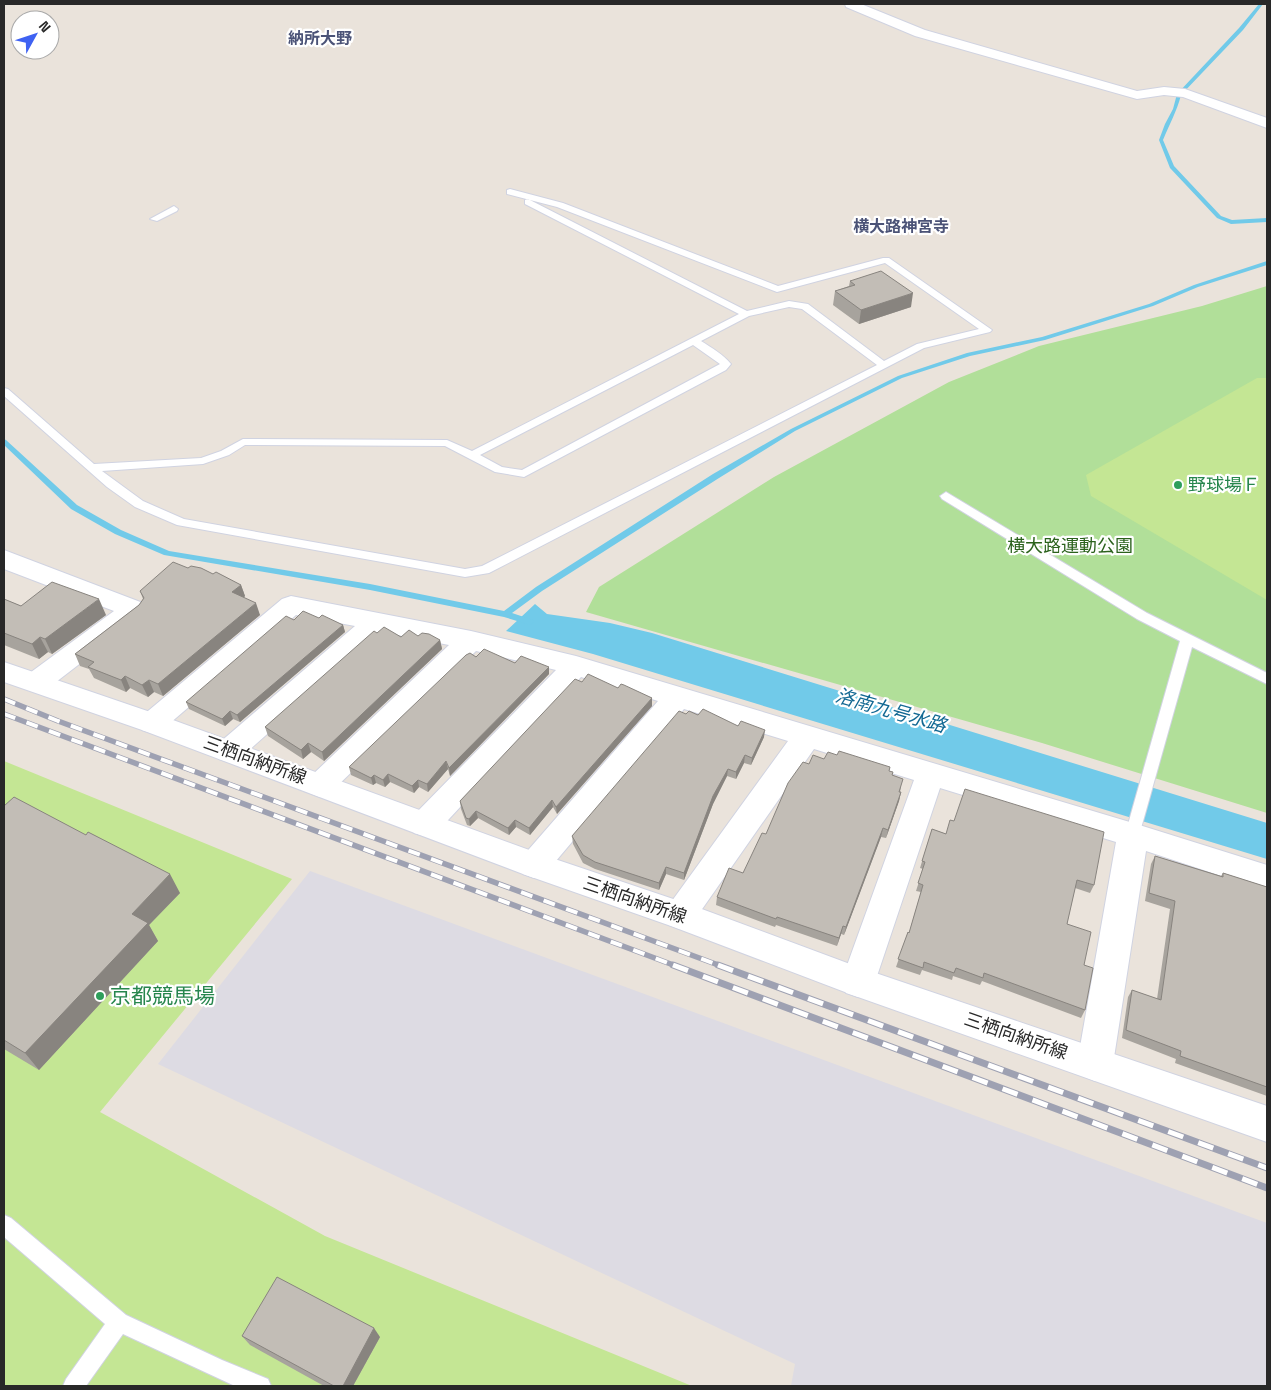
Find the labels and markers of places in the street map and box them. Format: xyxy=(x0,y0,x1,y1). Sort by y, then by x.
place label: 野球場Ｆ xyxy=(1188,473,1260,496)
marker: 野球場Ｆ xyxy=(1172,479,1184,491)
place label: 京都競馬場 xyxy=(110,982,215,1009)
marker: 京都競馬場 xyxy=(94,990,106,1002)

